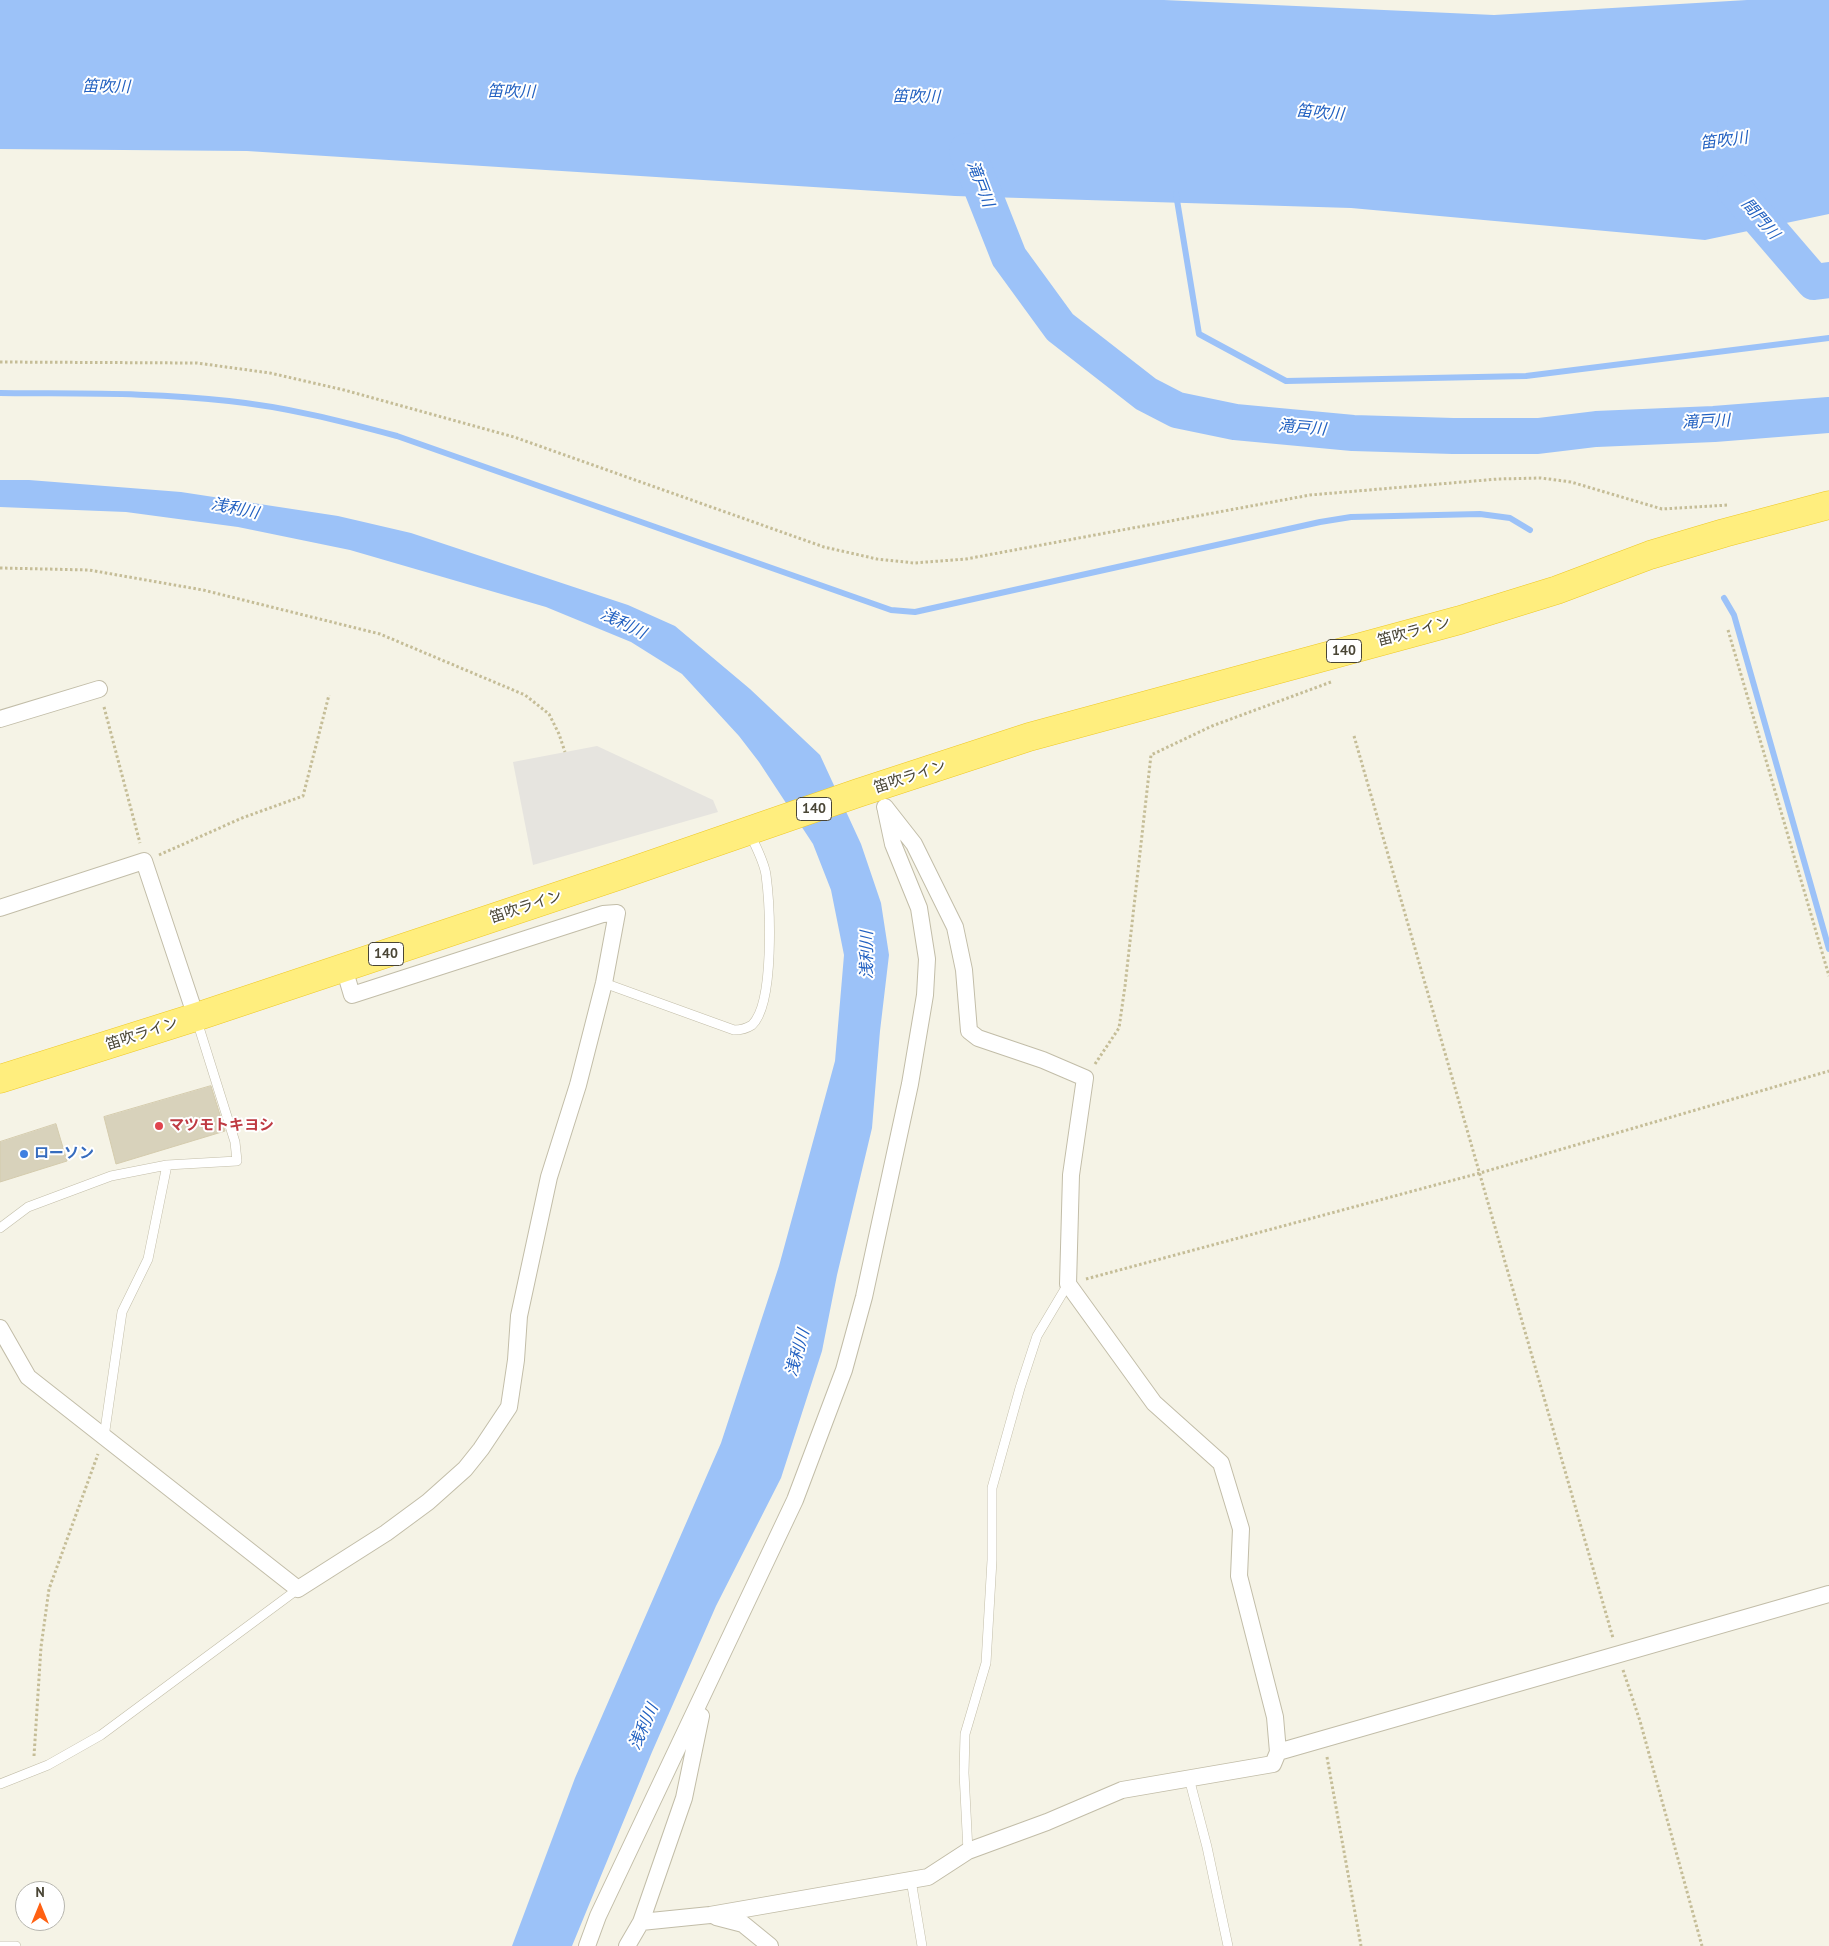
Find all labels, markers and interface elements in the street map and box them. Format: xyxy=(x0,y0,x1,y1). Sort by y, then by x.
water label: 笛吹川 xyxy=(82,77,130,97)
water label: 笛吹川 xyxy=(487,82,535,102)
water label: 笛吹川 xyxy=(892,87,940,107)
water label: 笛吹川 xyxy=(1295,101,1345,125)
water label: 笛吹川 xyxy=(1699,129,1749,153)
water label: 滝戸川 xyxy=(962,158,998,210)
water label: 間門川 xyxy=(1737,195,1783,243)
water label: 滝戸川 xyxy=(1682,411,1730,433)
water label: 滝戸川 xyxy=(1277,416,1327,440)
water label: 浅利川 xyxy=(210,495,260,523)
water label: 浅利川 xyxy=(597,605,649,643)
street label: 笛吹ライン xyxy=(1375,614,1453,650)
road number: 140 xyxy=(1326,640,1362,662)
street label: 笛吹ライン xyxy=(872,757,948,797)
road number: 140 xyxy=(796,798,832,821)
street label: 笛吹ライン xyxy=(488,887,564,927)
water label: 浅利川 xyxy=(857,931,877,979)
road number: 140 xyxy=(368,942,404,966)
street label: 笛吹ライン xyxy=(104,1014,180,1054)
place label: マツモトキヨシ xyxy=(169,1117,274,1135)
marker: マツモトキヨシ xyxy=(153,1120,165,1132)
place label: ローソン xyxy=(34,1145,94,1163)
marker: ローソン xyxy=(18,1148,30,1160)
water label: 浅利川 xyxy=(782,1327,814,1379)
water label: 浅利川 xyxy=(625,1701,663,1753)
north arrow xyxy=(15,1881,65,1931)
text: N xyxy=(35,1883,45,1901)

